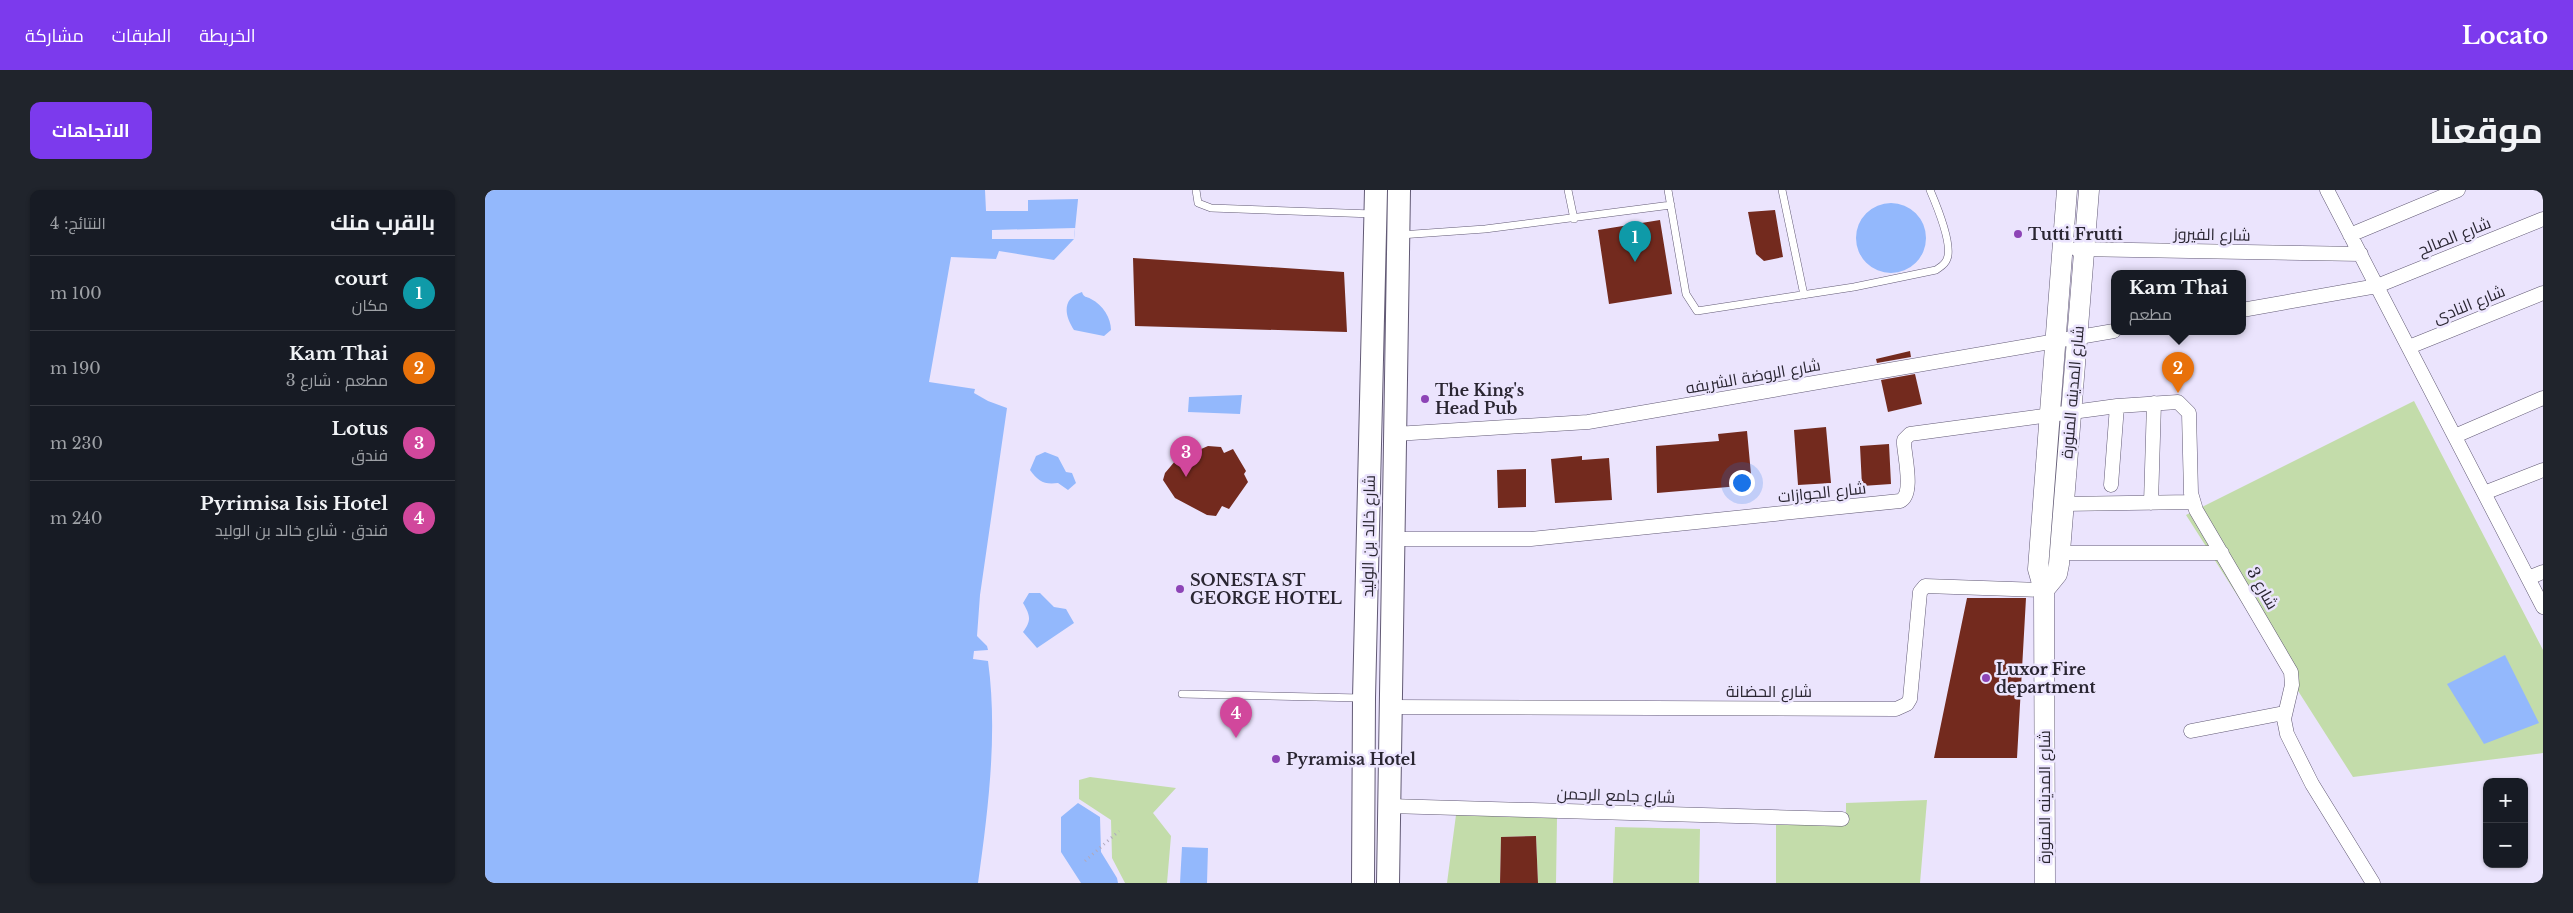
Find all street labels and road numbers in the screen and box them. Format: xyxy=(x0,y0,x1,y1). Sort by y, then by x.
street label: شارع الصالح xyxy=(2415,212,2494,262)
street label: شارع الفيروز xyxy=(2172,223,2251,247)
street label: شارع النادى xyxy=(2430,281,2509,329)
street label: شارع المدينه المنورة xyxy=(2056,325,2090,460)
street label: شارع الروضة الشريفه xyxy=(1684,354,1822,400)
street label: شارع خالد بن الوليد xyxy=(1357,475,1381,597)
street label: شارع الجوازات xyxy=(1777,477,1867,509)
street label: شارع 3 xyxy=(2241,563,2283,614)
street label: شارع الحضانة xyxy=(1726,681,1812,703)
street label: شارع المدينه المنورة xyxy=(2034,730,2056,864)
street label: شارع جامع الرحمن xyxy=(1556,783,1676,809)

